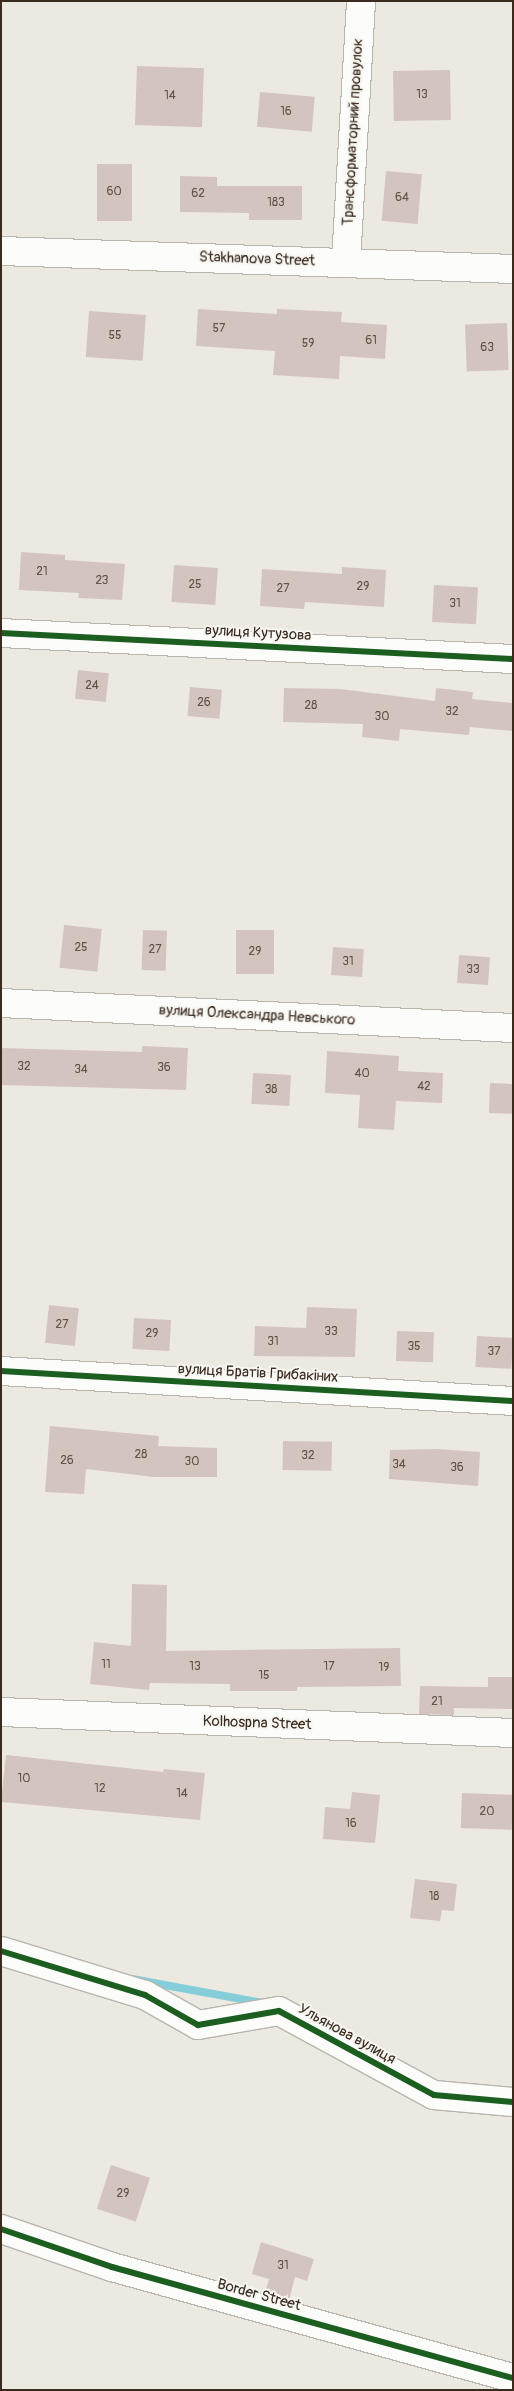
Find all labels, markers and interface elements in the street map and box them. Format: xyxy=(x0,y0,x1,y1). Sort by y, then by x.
street label: Трансформаторний провулок xyxy=(339,38,367,226)
house number: 13 xyxy=(416,88,428,102)
house number: 14 xyxy=(164,89,176,103)
house number: 16 xyxy=(280,105,292,119)
house number: 60 xyxy=(106,185,122,199)
house number: 62 xyxy=(191,187,205,201)
house number: 64 xyxy=(395,191,409,205)
house number: 183 xyxy=(267,196,285,210)
street label: Stakhanova Street xyxy=(199,248,315,270)
house number: 57 xyxy=(213,322,225,336)
house number: 55 xyxy=(108,329,122,343)
house number: 61 xyxy=(365,334,377,348)
house number: 59 xyxy=(302,337,314,351)
house number: 63 xyxy=(480,341,494,355)
house number: 21 xyxy=(36,565,48,579)
house number: 23 xyxy=(95,574,109,588)
house number: 25 xyxy=(188,578,202,592)
house number: 29 xyxy=(357,580,369,594)
house number: 27 xyxy=(276,582,290,596)
house number: 31 xyxy=(449,597,461,611)
street label: вулиця Кутузова xyxy=(204,621,312,645)
house number: 24 xyxy=(85,679,99,693)
house number: 26 xyxy=(197,696,211,710)
house number: 28 xyxy=(305,699,317,713)
house number: 32 xyxy=(445,705,459,719)
house number: 30 xyxy=(375,710,389,724)
house number: 25 xyxy=(74,941,88,955)
house number: 27 xyxy=(148,943,162,957)
house number: 29 xyxy=(249,945,261,959)
house number: 31 xyxy=(342,955,354,969)
house number: 33 xyxy=(466,963,480,977)
street label: вулиця Олександра Невського xyxy=(158,1001,356,1029)
house number: 32 xyxy=(17,1060,31,1074)
house number: 36 xyxy=(157,1061,171,1075)
house number: 34 xyxy=(74,1063,88,1077)
house number: 40 xyxy=(354,1067,370,1081)
house number: 42 xyxy=(417,1080,431,1094)
house number: 38 xyxy=(265,1083,277,1097)
house number: 27 xyxy=(55,1318,69,1332)
house number: 33 xyxy=(324,1325,338,1339)
house number: 29 xyxy=(146,1327,158,1341)
house number: 31 xyxy=(267,1335,279,1349)
house number: 35 xyxy=(407,1340,421,1354)
house number: 37 xyxy=(487,1345,501,1359)
street label: вулиця Братів Грибакіних xyxy=(177,1360,339,1386)
house number: 28 xyxy=(135,1448,147,1462)
house number: 32 xyxy=(301,1449,315,1463)
house number: 26 xyxy=(60,1454,74,1468)
house number: 30 xyxy=(185,1455,199,1469)
house number: 34 xyxy=(392,1458,406,1472)
house number: 36 xyxy=(450,1461,464,1475)
house number: 11 xyxy=(101,1658,111,1672)
house number: 13 xyxy=(189,1660,201,1674)
house number: 17 xyxy=(323,1660,335,1674)
house number: 19 xyxy=(379,1661,389,1675)
house number: 15 xyxy=(258,1669,270,1683)
house number: 21 xyxy=(431,1695,443,1709)
street label: Kolhospna Street xyxy=(202,1712,312,1734)
house number: 10 xyxy=(18,1772,30,1786)
house number: 12 xyxy=(94,1782,106,1796)
house number: 14 xyxy=(176,1787,188,1801)
house number: 20 xyxy=(480,1805,494,1819)
house number: 16 xyxy=(345,1817,357,1831)
house number: 18 xyxy=(429,1890,439,1904)
street label: Ульянова вулиця xyxy=(295,2000,399,2068)
house number: 29 xyxy=(117,2187,129,2201)
house number: 31 xyxy=(277,2259,289,2273)
street label: Border Street xyxy=(215,2275,303,2315)

